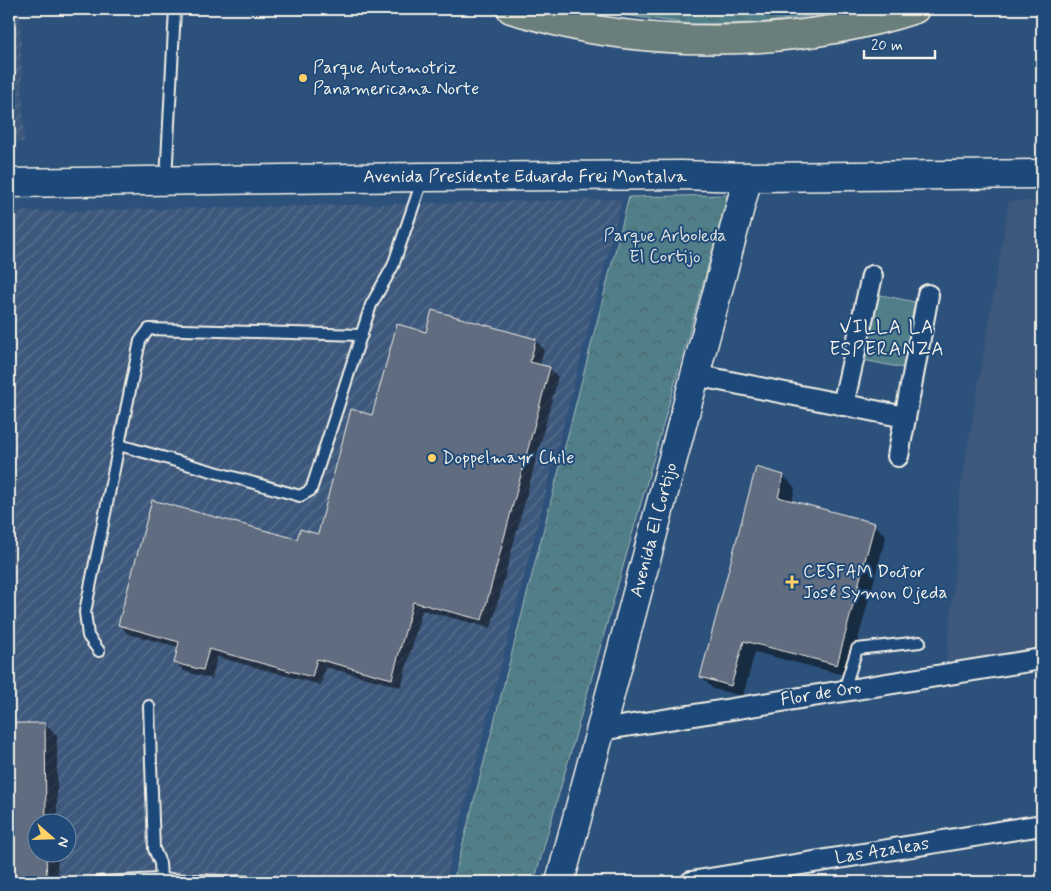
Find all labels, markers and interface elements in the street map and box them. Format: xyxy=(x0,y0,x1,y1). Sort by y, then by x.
scale bar xyxy=(864,28,935,60)
text: 20 m xyxy=(871,36,903,56)
place label: Parque Automotriz Panamericana Norte xyxy=(313,56,479,101)
marker: Parque Automotriz Panamericana Norte xyxy=(297,72,309,84)
street label: Avenida Presidente Eduardo Frei Montalva xyxy=(363,165,687,189)
park label: Parque Arboleda El Cortijo xyxy=(604,224,727,269)
district label: VILLA LA ESPERANZA xyxy=(829,315,945,362)
place label: Doppelmayr Chile xyxy=(442,446,574,470)
marker: Doppelmayr Chile xyxy=(426,452,438,464)
street label: Avenida El Cortijo xyxy=(624,460,684,600)
place label: CESFAM Doctor José Symon Ojeda xyxy=(803,560,948,605)
marker: CESFAM Doctor José Symon Ojeda xyxy=(785,575,799,589)
street label: Flor de Oro xyxy=(779,676,863,712)
north arrow xyxy=(28,814,78,864)
street label: Las Azaleas xyxy=(833,832,931,870)
text: N xyxy=(53,835,73,850)

